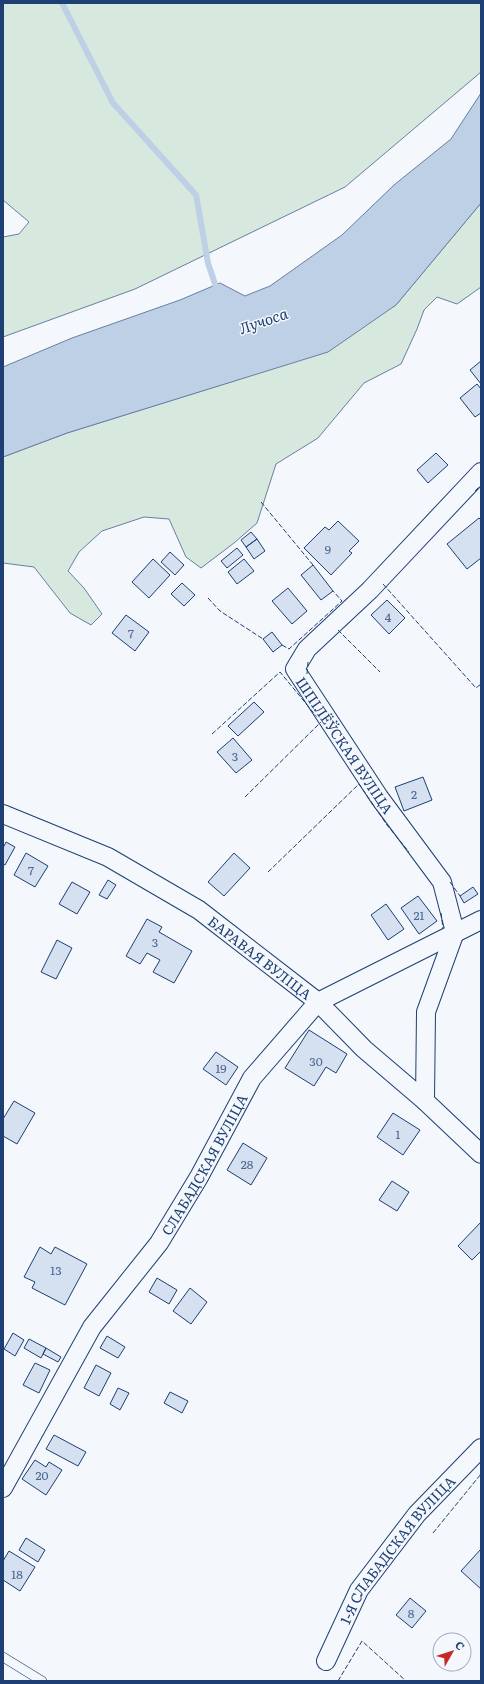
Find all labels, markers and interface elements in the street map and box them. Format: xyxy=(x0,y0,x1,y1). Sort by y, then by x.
water label: Лучоса xyxy=(235,301,291,339)
house number: 9 xyxy=(325,540,331,558)
house number: 4 xyxy=(385,608,392,626)
house number: 7 xyxy=(128,624,134,642)
street label: ШПІЛЁЎСКАЯ ВУЛІЦА xyxy=(292,673,399,818)
house number: 3 xyxy=(232,747,238,765)
house number: 2 xyxy=(411,785,417,803)
house number: 7 xyxy=(28,861,34,879)
house number: 21 xyxy=(414,906,425,924)
street label: БАРАВАЯ ВУЛІЦА xyxy=(204,911,317,1004)
house number: 3 xyxy=(152,933,158,951)
house number: 30 xyxy=(309,1052,323,1070)
house number: 19 xyxy=(215,1059,227,1077)
street label: СЛАБАДСКАЯ ВУЛІЦА xyxy=(156,1090,252,1239)
house number: 1 xyxy=(396,1125,401,1143)
house number: 28 xyxy=(241,1155,254,1173)
house number: 13 xyxy=(50,1261,62,1279)
house number: 20 xyxy=(35,1466,49,1484)
street label: 1-Я СЛАБАДСКАЯ ВУЛІЦА xyxy=(335,1470,460,1627)
house number: 18 xyxy=(11,1565,23,1583)
house number: 8 xyxy=(408,1604,415,1622)
north arrow xyxy=(432,1632,472,1672)
text: С xyxy=(452,1637,469,1653)

